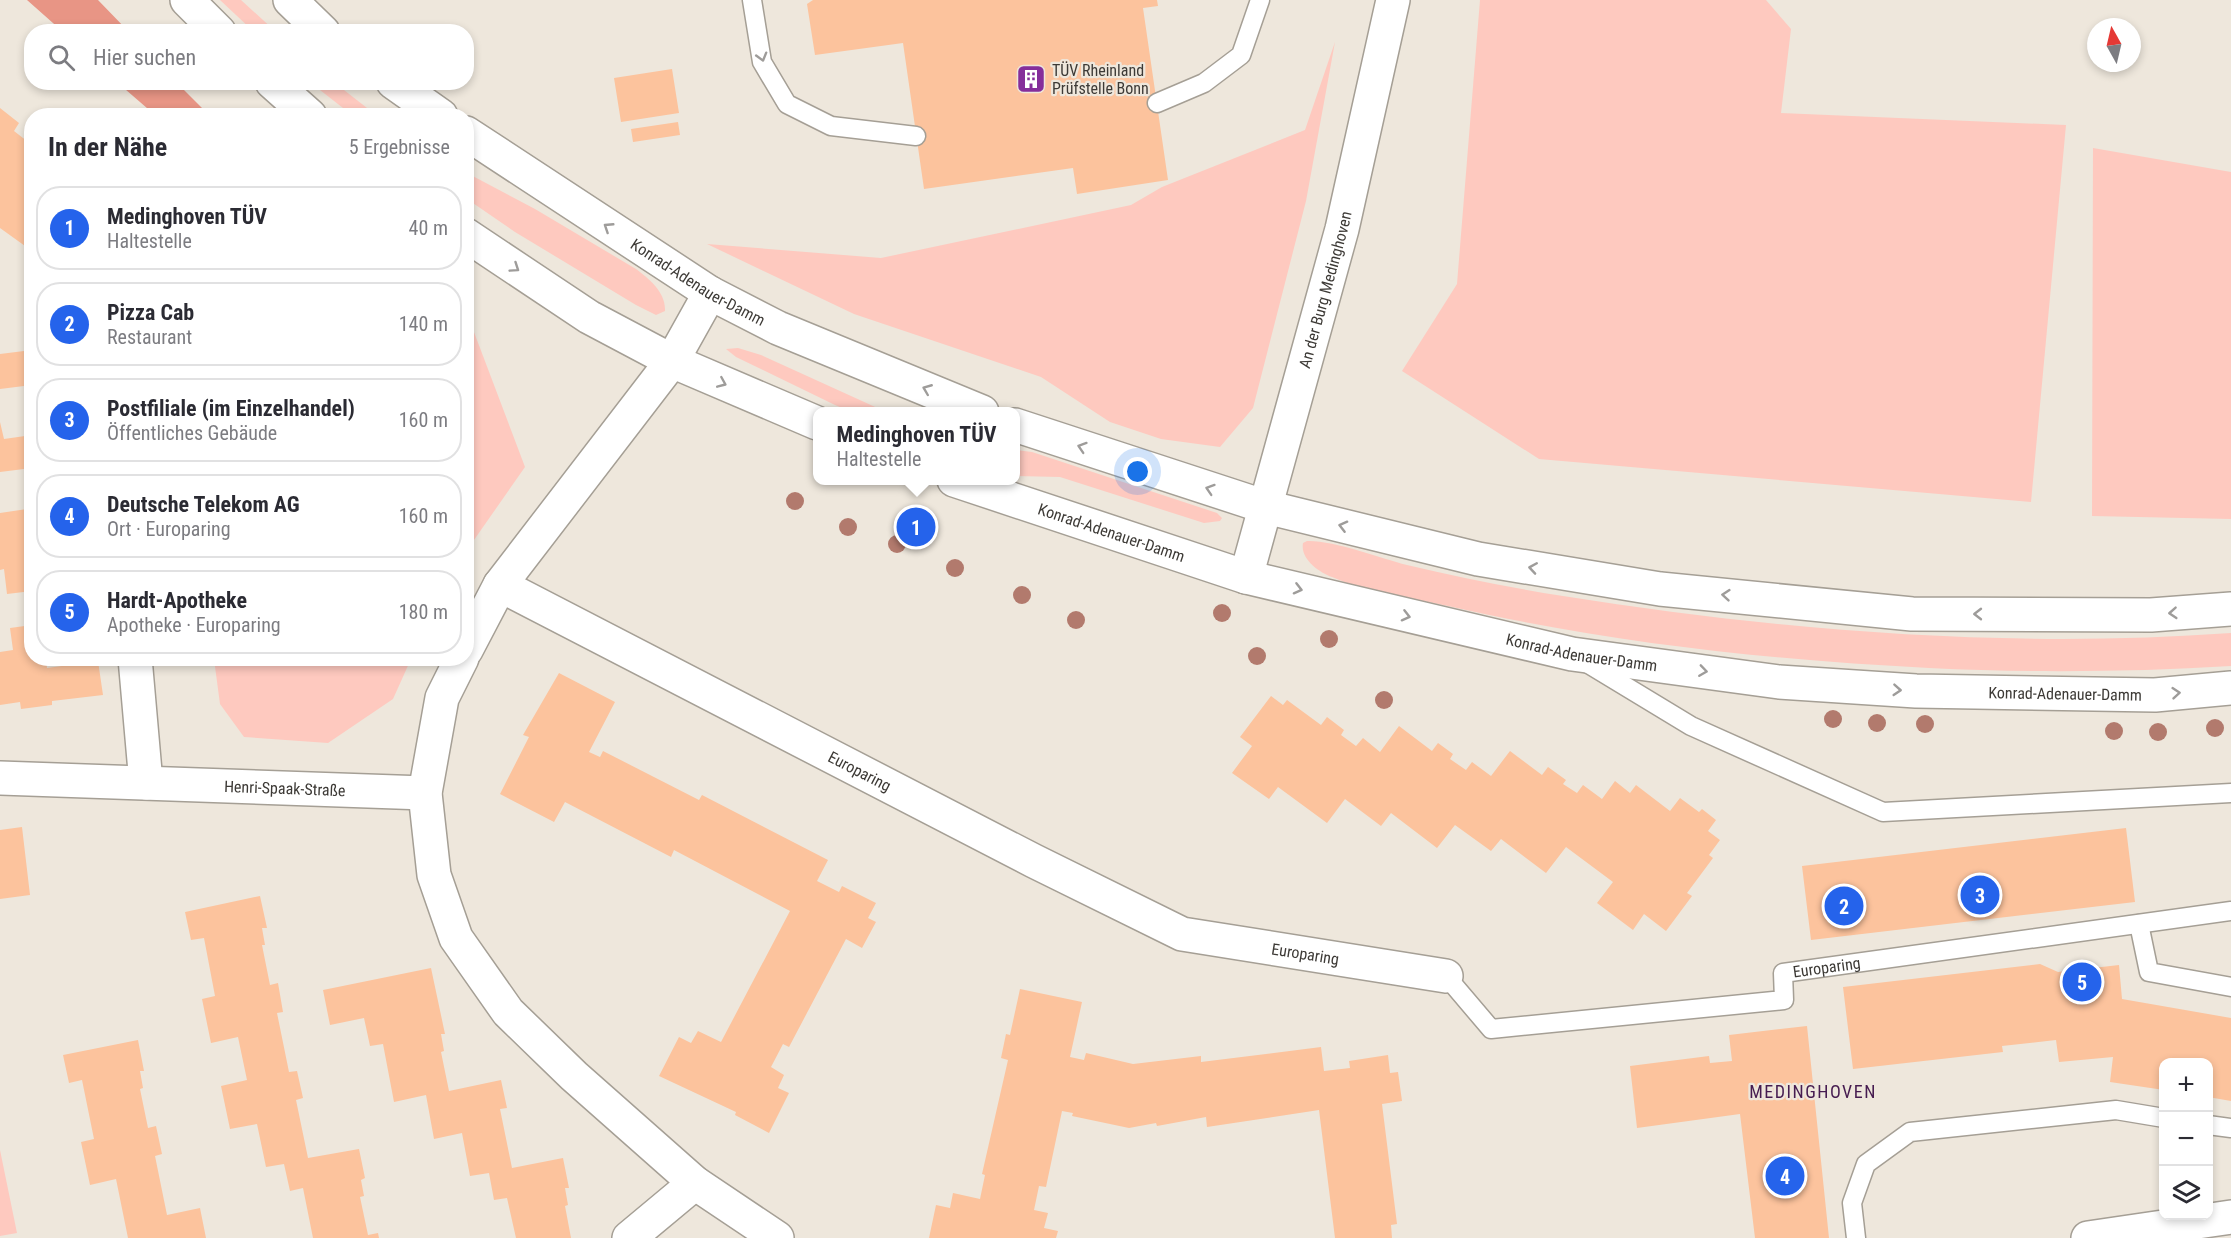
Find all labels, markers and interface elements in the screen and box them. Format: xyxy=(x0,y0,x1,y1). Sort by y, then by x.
north arrow xyxy=(2087,18,2141,72)
search box xyxy=(24,24,474,90)
icon: search xyxy=(45,41,78,74)
text: Hier suchen xyxy=(93,45,196,70)
one-way arrow xyxy=(755,52,768,62)
place label: TÜV Rheinland Prüfstelle Bonn xyxy=(1052,61,1149,98)
building icon: TÜV Rheinland Prüfstelle Bonn xyxy=(1015,63,1047,95)
text: In der Nähe xyxy=(48,132,167,162)
text: 5 Ergebnisse xyxy=(349,135,450,159)
text: Medinghoven TÜV xyxy=(107,204,267,229)
street label: An der Burg Medinghoven xyxy=(1295,210,1356,370)
text: 1 xyxy=(64,216,75,240)
text: 40 m xyxy=(409,216,448,240)
one-way arrow xyxy=(604,222,614,234)
text: Haltestelle xyxy=(107,229,192,253)
street label: Konrad-Adenauer-Damm xyxy=(627,235,768,330)
one-way arrow xyxy=(509,260,519,272)
text: Pizza Cab xyxy=(107,300,194,325)
text: 2 xyxy=(64,312,75,336)
text: 140 m xyxy=(399,312,448,336)
text: Restaurant xyxy=(107,325,192,349)
one-way arrow xyxy=(716,375,727,387)
one-way arrow xyxy=(923,384,934,396)
text: Postfiliale (im Einzelhandel) xyxy=(107,396,355,421)
popup xyxy=(813,407,1020,485)
text: 3 xyxy=(64,408,75,432)
text: 160 m xyxy=(399,408,448,432)
text: Öffentliches Gebäude xyxy=(107,421,277,445)
text: Medinghoven TÜV xyxy=(837,422,996,447)
one-way arrow xyxy=(1077,442,1088,454)
text: Haltestelle xyxy=(837,447,921,471)
your location xyxy=(1123,457,1152,486)
one-way arrow xyxy=(1205,484,1216,496)
text: Deutsche Telekom AG xyxy=(107,492,300,517)
street label: Konrad-Adenauer-Damm xyxy=(1036,500,1187,566)
text: 4 xyxy=(64,504,75,528)
text: 160 m xyxy=(399,504,448,528)
pin: 1 xyxy=(896,504,936,550)
text: Ort · Europaring xyxy=(107,517,231,541)
one-way arrow xyxy=(1338,521,1348,534)
one-way arrow xyxy=(1528,562,1538,575)
one-way arrow xyxy=(1293,582,1303,595)
text: Hardt-Apotheke xyxy=(107,588,247,613)
one-way arrow xyxy=(1721,589,1731,602)
text: 5 xyxy=(64,600,75,624)
text: 180 m xyxy=(399,600,448,624)
one-way arrow xyxy=(2168,606,2177,619)
one-way arrow xyxy=(1973,608,1982,620)
one-way arrow xyxy=(1401,609,1411,622)
text: Apotheke · Europaring xyxy=(107,613,281,637)
street label: Konrad-Adenauer-Damm xyxy=(1504,630,1659,675)
one-way arrow xyxy=(1699,665,1708,677)
one-way arrow xyxy=(1893,683,1902,696)
street label: Konrad-Adenauer-Damm xyxy=(1988,683,2142,705)
one-way arrow xyxy=(2172,687,2181,700)
street label: Europaring xyxy=(825,747,894,795)
street label: Henri-Spaak-Straße xyxy=(224,777,346,800)
pin: 3 xyxy=(1960,872,2000,918)
pin: 2 xyxy=(1824,884,1864,928)
street label: Europaring xyxy=(1270,939,1340,969)
street label: Europaring xyxy=(1792,953,1862,982)
pin: 5 xyxy=(2062,960,2102,1004)
map controls xyxy=(2159,1058,2213,1220)
button: + xyxy=(2159,1058,2213,1112)
district label: MEDINGHOVEN xyxy=(1749,1081,1877,1102)
button: − xyxy=(2159,1112,2213,1166)
pin: 4 xyxy=(1766,1154,1804,1198)
button: layers xyxy=(2159,1166,2213,1220)

